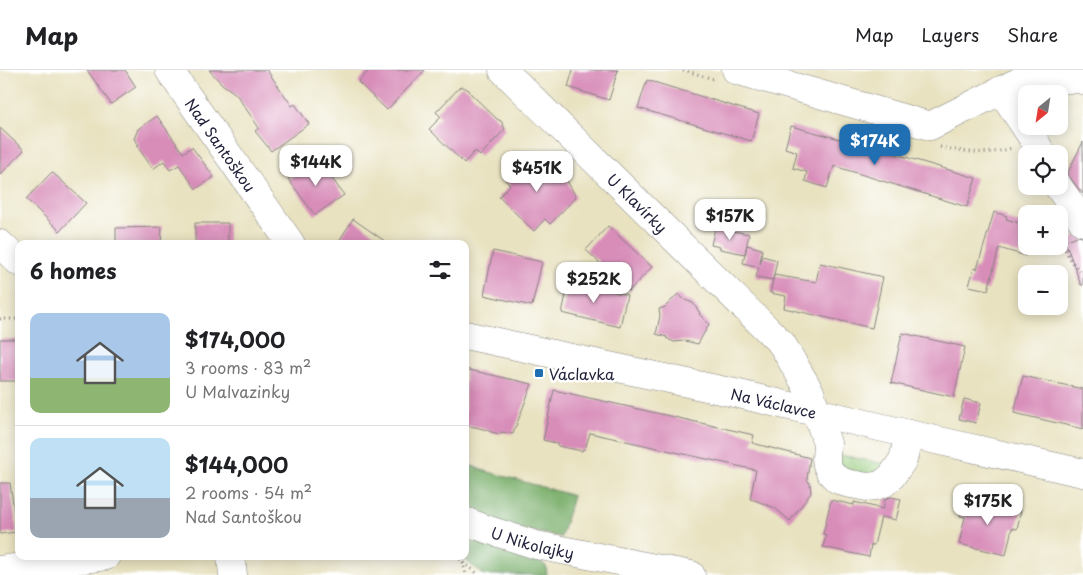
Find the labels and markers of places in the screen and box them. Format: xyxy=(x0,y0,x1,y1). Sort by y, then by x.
pin: $174K xyxy=(840,124,910,166)
pin: $144K xyxy=(281,144,351,187)
pin: $451K xyxy=(502,150,572,193)
pin: $157K xyxy=(695,198,765,241)
pin: $252K xyxy=(559,262,629,304)
place label: Václavka xyxy=(549,362,615,385)
marker: Václavka xyxy=(533,367,545,379)
pin: $175K xyxy=(953,484,1023,526)

